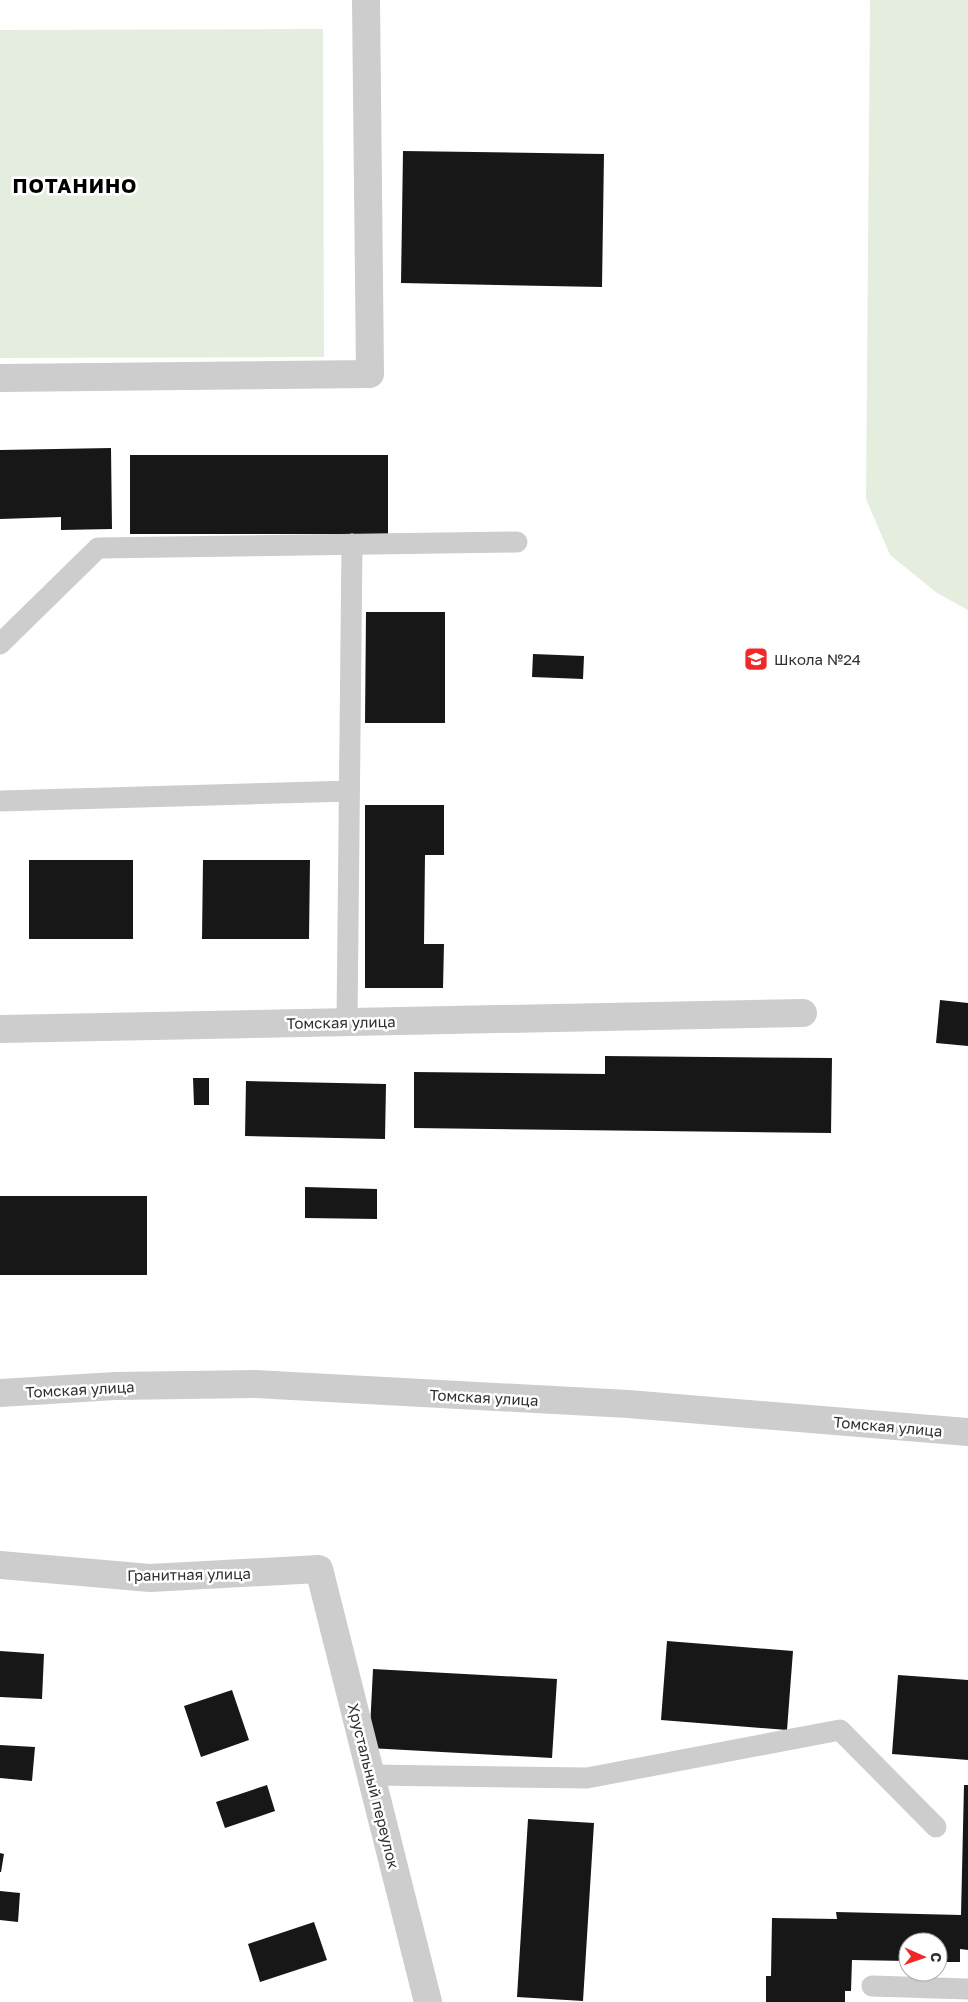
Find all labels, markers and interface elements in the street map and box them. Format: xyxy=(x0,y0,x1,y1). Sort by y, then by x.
district label: ПОТАНИНО xyxy=(12,173,138,197)
school or university icon: Школа №24 xyxy=(743,646,769,672)
place label: Школа №24 xyxy=(774,650,861,668)
street label: Томская улица xyxy=(286,1012,396,1032)
street label: Томская улица xyxy=(25,1377,135,1401)
street label: Томская улица xyxy=(429,1385,539,1409)
street label: Томская улица xyxy=(833,1412,943,1440)
street label: Гранитная улица xyxy=(127,1564,251,1584)
street label: Хрустальный переулок xyxy=(345,1701,403,1871)
north arrow xyxy=(898,1932,948,1982)
text: С xyxy=(928,1952,945,1963)

